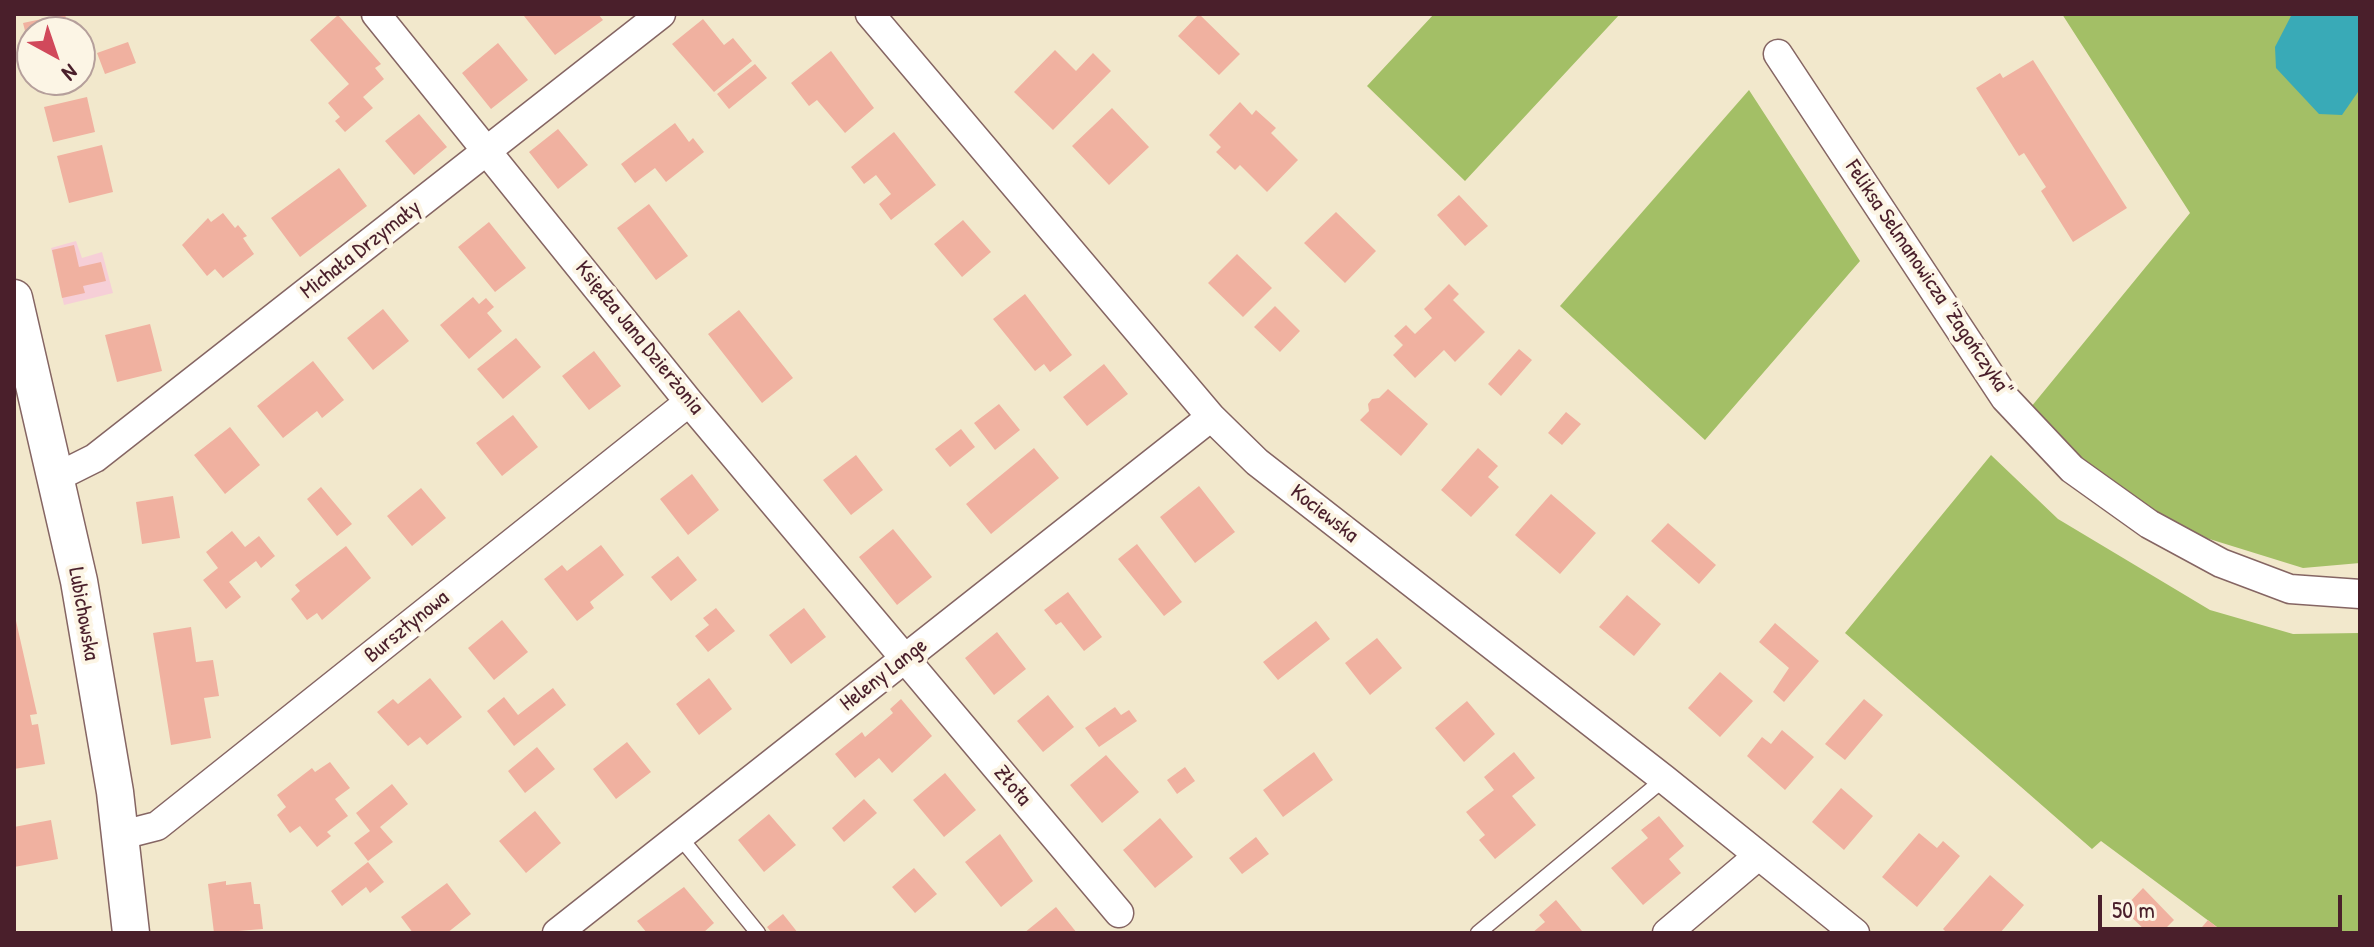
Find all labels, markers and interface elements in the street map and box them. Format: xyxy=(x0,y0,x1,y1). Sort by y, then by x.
north arrow xyxy=(16,16,96,96)
text: N xyxy=(56,58,84,88)
street label: Feliksa Selmanowicza "Zagończyka" xyxy=(1839,156,2017,402)
street label: Michała Drzymały xyxy=(296,195,426,305)
street label: Księdza Jana Dzierżonia xyxy=(569,256,709,420)
street label: Kociewska xyxy=(1285,479,1363,549)
street label: Lubichowska xyxy=(62,565,104,663)
street label: Bursztynowa xyxy=(360,585,454,669)
street label: Heleny Lange xyxy=(835,633,933,717)
street label: Złota xyxy=(988,760,1036,812)
scale bar xyxy=(2102,879,2346,929)
text: 50 m xyxy=(2112,893,2155,925)

